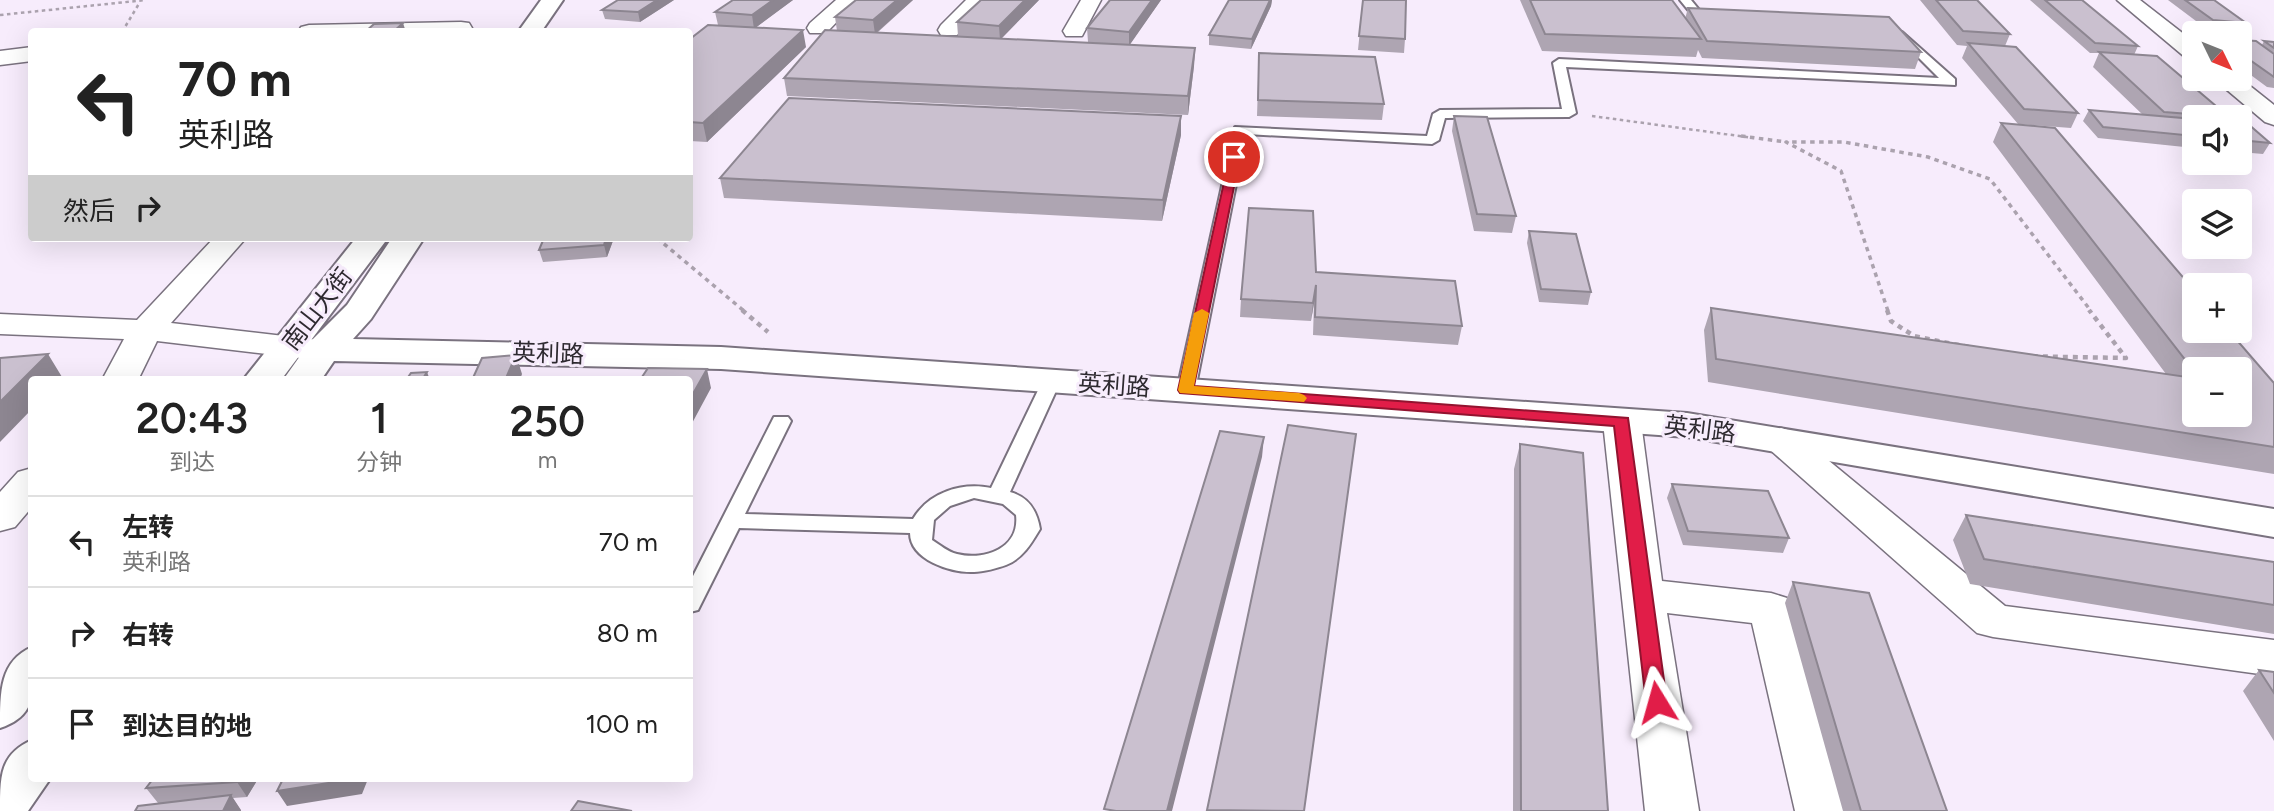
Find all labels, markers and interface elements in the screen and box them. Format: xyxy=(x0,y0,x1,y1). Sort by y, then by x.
north arrow xyxy=(2182,21,2252,91)
map controls xyxy=(2182,21,2252,427)
text: 70 m xyxy=(178,49,291,108)
icon: left xyxy=(63,56,154,147)
button: sound xyxy=(2182,105,2252,175)
text: 英利路 xyxy=(178,116,274,154)
pin xyxy=(1204,127,1264,187)
icon: arrive xyxy=(1215,138,1253,176)
icon: right xyxy=(129,189,167,227)
button: layers xyxy=(2182,189,2252,259)
text: 然后 xyxy=(63,195,115,227)
street label: 南山大街 xyxy=(276,262,358,356)
button: + xyxy=(2182,273,2252,343)
street label: 英利路 xyxy=(512,337,584,369)
button: − xyxy=(2182,357,2252,427)
street label: 英利路 xyxy=(1077,368,1151,402)
text: 20:43 xyxy=(136,393,248,444)
text: 1 xyxy=(370,393,388,444)
text: 250 xyxy=(510,396,585,447)
street label: 英利路 xyxy=(1663,410,1737,448)
text: m xyxy=(538,446,557,474)
text: 到达 xyxy=(169,448,215,476)
text: 分钟 xyxy=(356,448,402,476)
text: 左转 xyxy=(122,511,174,543)
icon: left xyxy=(63,523,101,561)
text: 70 m xyxy=(599,526,658,558)
text: 英利路 xyxy=(122,548,191,576)
icon: right xyxy=(63,614,101,652)
text: 80 m xyxy=(597,617,658,649)
text: 右转 xyxy=(122,619,174,651)
position arrow xyxy=(1620,665,1694,739)
icon: arrive xyxy=(63,705,101,743)
text: 100 m xyxy=(585,708,658,740)
text: 到达目的地 xyxy=(122,710,252,742)

